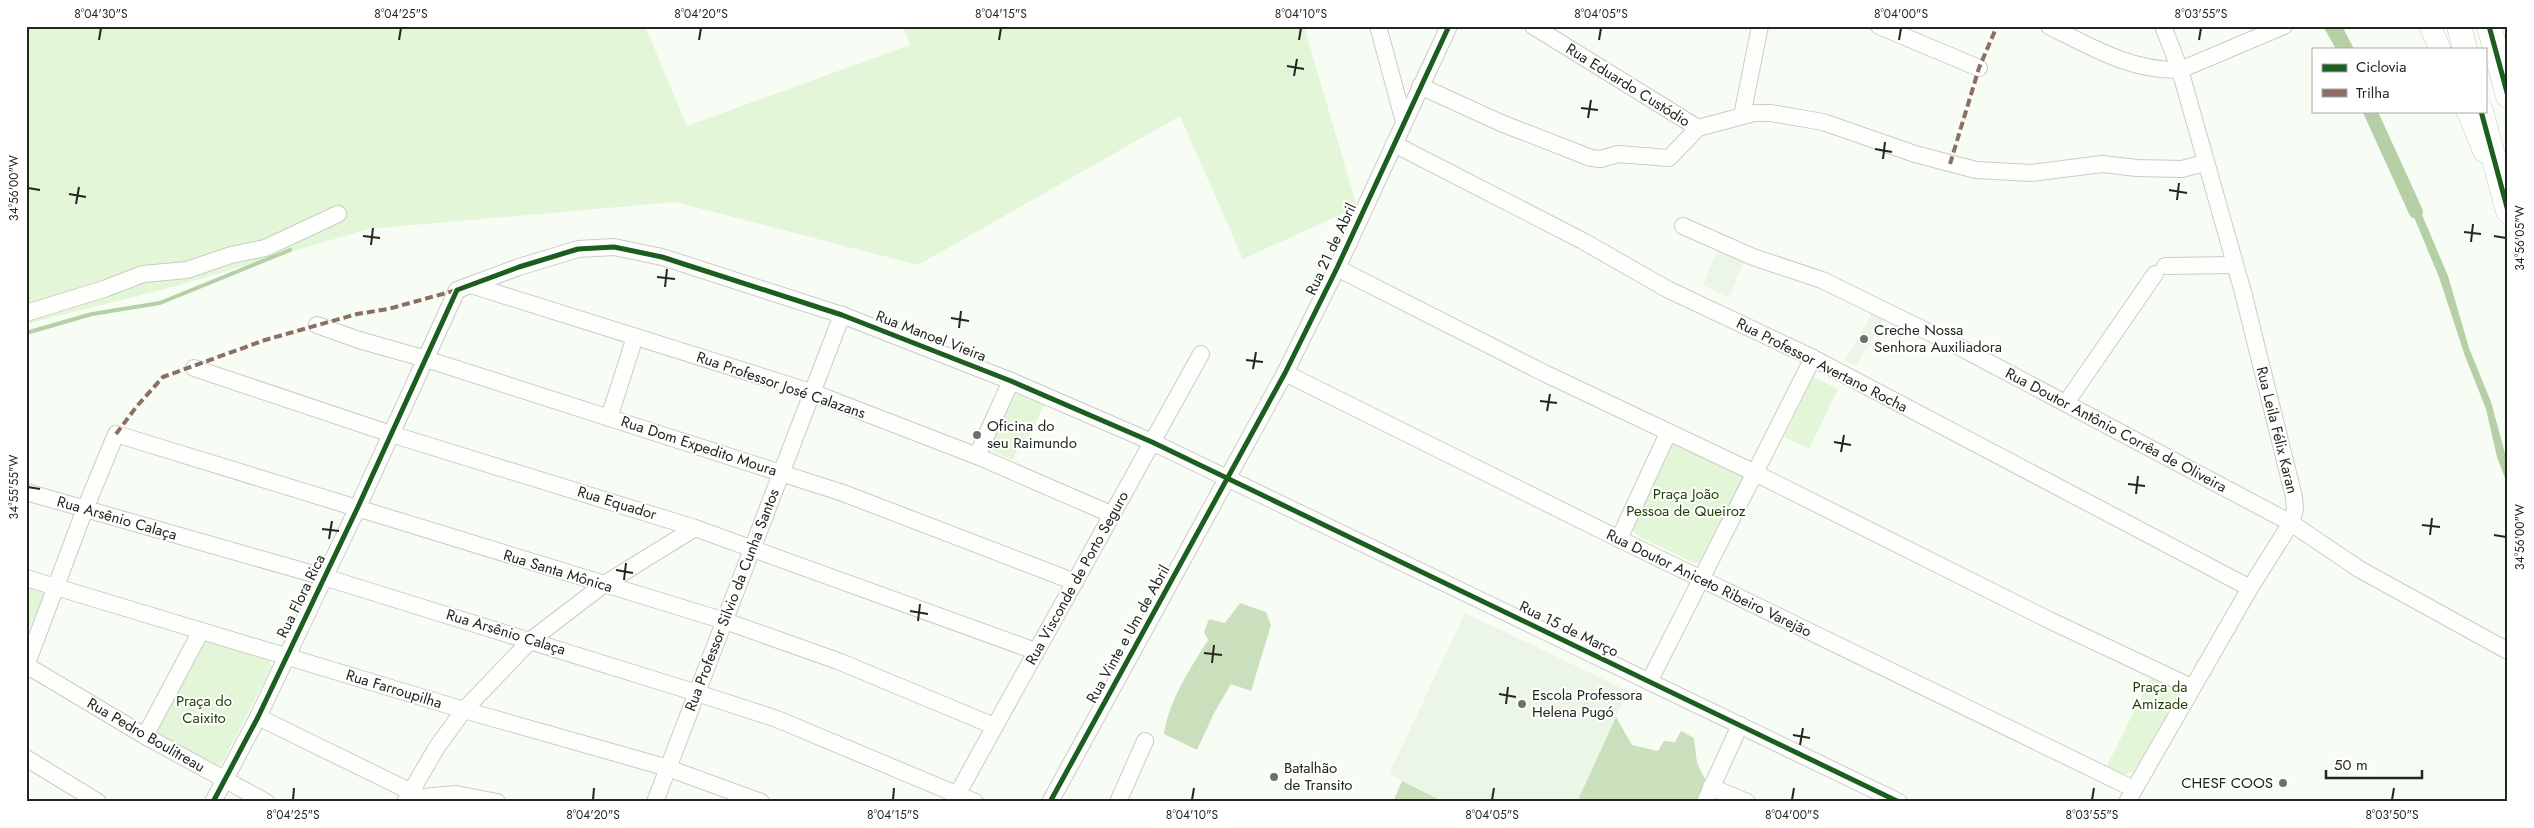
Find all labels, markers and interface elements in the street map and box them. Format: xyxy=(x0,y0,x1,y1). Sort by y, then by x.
text: 8°04'30"S xyxy=(74,5,128,23)
text: 8°04'25"S xyxy=(374,5,428,23)
text: 8°04'20"S xyxy=(674,5,728,23)
text: 8°04'15"S xyxy=(975,5,1027,23)
text: 8°04'10"S xyxy=(1275,5,1328,23)
text: 8°04'05"S xyxy=(1574,5,1628,23)
text: 8°04'00"S xyxy=(1874,5,1928,23)
text: 8°03'55"S xyxy=(2175,5,2228,23)
street label: Rua Eduardo Custódio xyxy=(1562,38,1694,132)
legend xyxy=(2312,48,2486,112)
text: Ciclovia xyxy=(2356,56,2406,78)
text: Trilha xyxy=(2356,82,2389,104)
text: 34°56'00"W xyxy=(5,155,23,221)
street label: Rua 21 de Abril xyxy=(1300,199,1362,299)
text: 34°56'05"W xyxy=(2511,205,2529,271)
street label: Rua Manoel Vieira xyxy=(872,305,990,367)
street label: Rua Professor Avertano Rocha xyxy=(1733,312,1911,418)
place label: Creche Nossa Senhora Auxiliadora xyxy=(1874,319,2002,358)
marker: Creche Nossa Senhora Auxiliadora xyxy=(1858,333,1870,345)
street label: Rua Professor José Calazans xyxy=(694,346,868,424)
street label: Rua Doutor Antônio Corrêa de Oliveira xyxy=(2001,362,2231,498)
street label: Rua Leila Félix Karan xyxy=(2251,364,2303,496)
street label: Rua Dom Expedito Moura xyxy=(618,410,780,482)
place label: Oficina do seu Raimundo xyxy=(987,415,1077,454)
marker: Oficina do seu Raimundo xyxy=(971,429,983,441)
text: 34°55'55"W xyxy=(5,454,23,519)
street label: Rua Equador xyxy=(575,481,660,526)
park label: Praça João Pessoa de Queiroz xyxy=(1626,483,1746,522)
street label: Rua Professor Silvio da Cunha Santos xyxy=(679,486,785,714)
street label: Rua Visconde de Porto Seguro xyxy=(1020,487,1134,669)
street label: Rua Arsênio Calaça xyxy=(54,490,180,546)
text: 34°56'00"W xyxy=(2511,504,2529,570)
street label: Rua Doutor Aniceto Ribeiro Varejão xyxy=(1603,524,1815,642)
street label: Rua Santa Mônica xyxy=(501,544,615,598)
street label: Rua Flora Rica xyxy=(271,550,331,642)
street label: Rua Vinte e Um de Abril xyxy=(1081,561,1175,707)
street label: Rua 15 de Março xyxy=(1516,595,1622,663)
street label: Rua Arsênio Calaça xyxy=(444,603,568,661)
street label: Rua Farroupilha xyxy=(343,664,445,714)
park label: Praça da Amizade xyxy=(2132,676,2188,715)
place label: Escola Professora Helena Pugó xyxy=(1532,684,1643,723)
park label: Praça do Caixito xyxy=(176,690,232,729)
street label: Rua Pedro Boulitreau xyxy=(83,692,209,778)
marker: Escola Professora Helena Pugó xyxy=(1516,698,1528,710)
scale bar xyxy=(2326,748,2423,780)
text: 50 m xyxy=(2334,754,2368,776)
place label: Batalhão de Transito xyxy=(1284,757,1353,796)
marker: Batalhão de Transito xyxy=(1268,771,1280,783)
place label: CHESF COOS xyxy=(2181,772,2273,794)
marker: CHESF COOS xyxy=(2277,777,2289,789)
text: 8°04'25"S xyxy=(266,806,320,824)
text: 8°04'20"S xyxy=(566,806,620,824)
text: 8°04'15"S xyxy=(867,806,919,824)
text: 8°04'10"S xyxy=(1166,806,1219,824)
text: 8°04'05"S xyxy=(1465,806,1519,824)
text: 8°04'00"S xyxy=(1765,806,1819,824)
text: 8°03'55"S xyxy=(2066,806,2119,824)
text: 8°03'50"S xyxy=(2365,806,2419,824)

